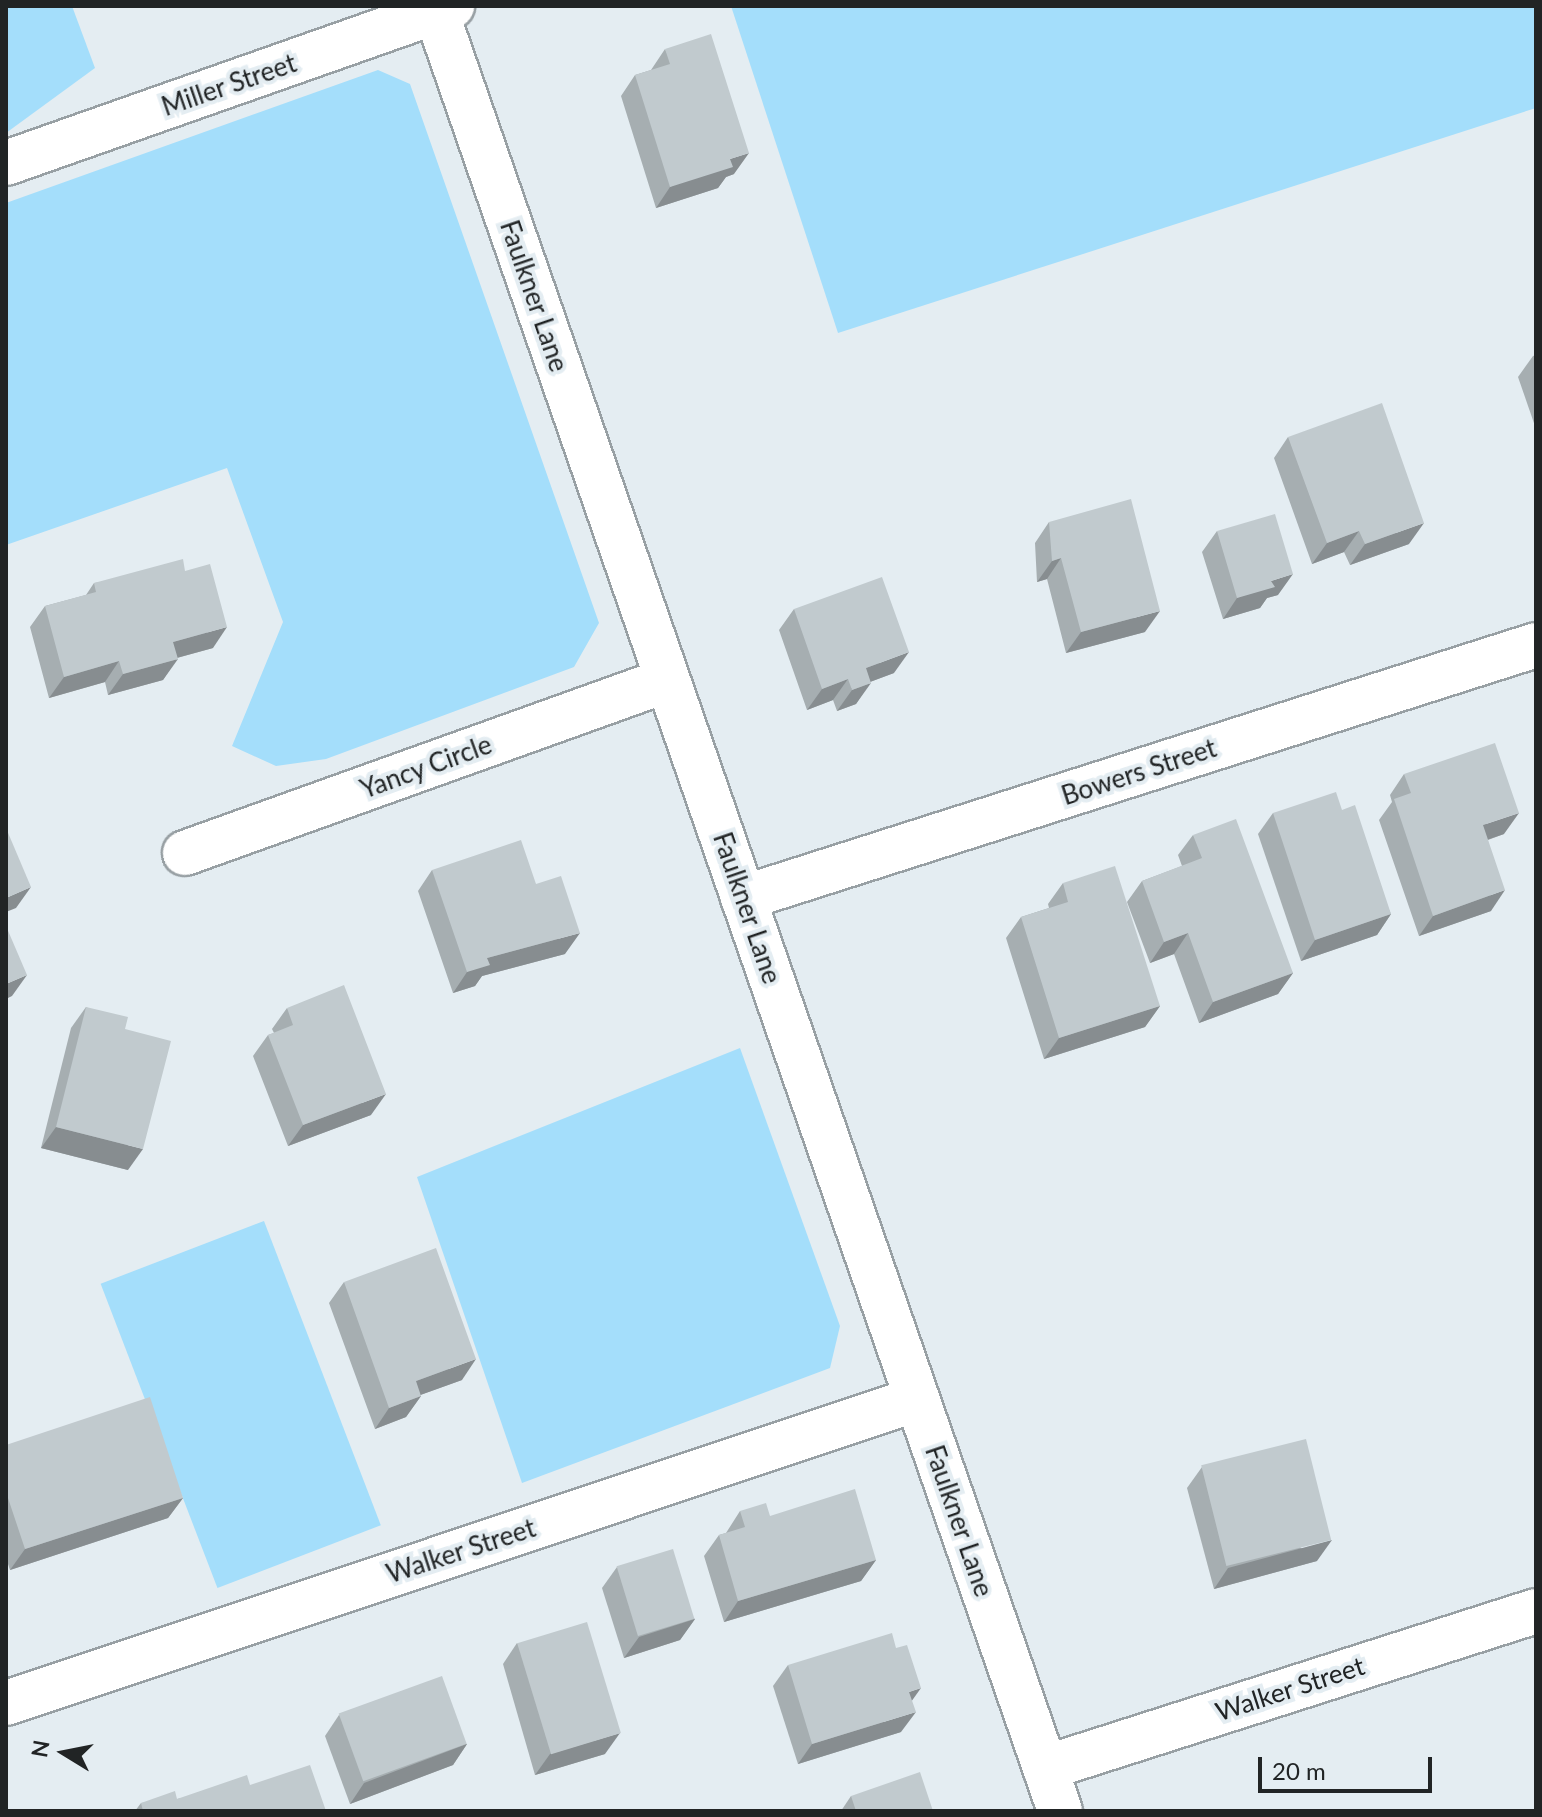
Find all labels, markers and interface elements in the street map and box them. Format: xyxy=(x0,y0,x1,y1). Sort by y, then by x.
street label: Miller Street xyxy=(157,47,301,123)
street label: Faulkner Lane xyxy=(493,216,575,376)
street label: Yancy Circle xyxy=(356,729,496,805)
street label: Bowers Street xyxy=(1058,732,1220,812)
street label: Faulkner Lane xyxy=(706,828,788,988)
street label: Faulkner Lane xyxy=(918,1441,1000,1601)
street label: Walker Street xyxy=(382,1512,540,1590)
street label: Walker Street xyxy=(1211,1650,1369,1728)
north arrow xyxy=(24,1713,104,1793)
text: N xyxy=(25,1738,55,1759)
scale bar xyxy=(1262,1741,1436,1791)
text: 20 m xyxy=(1272,1756,1326,1785)

